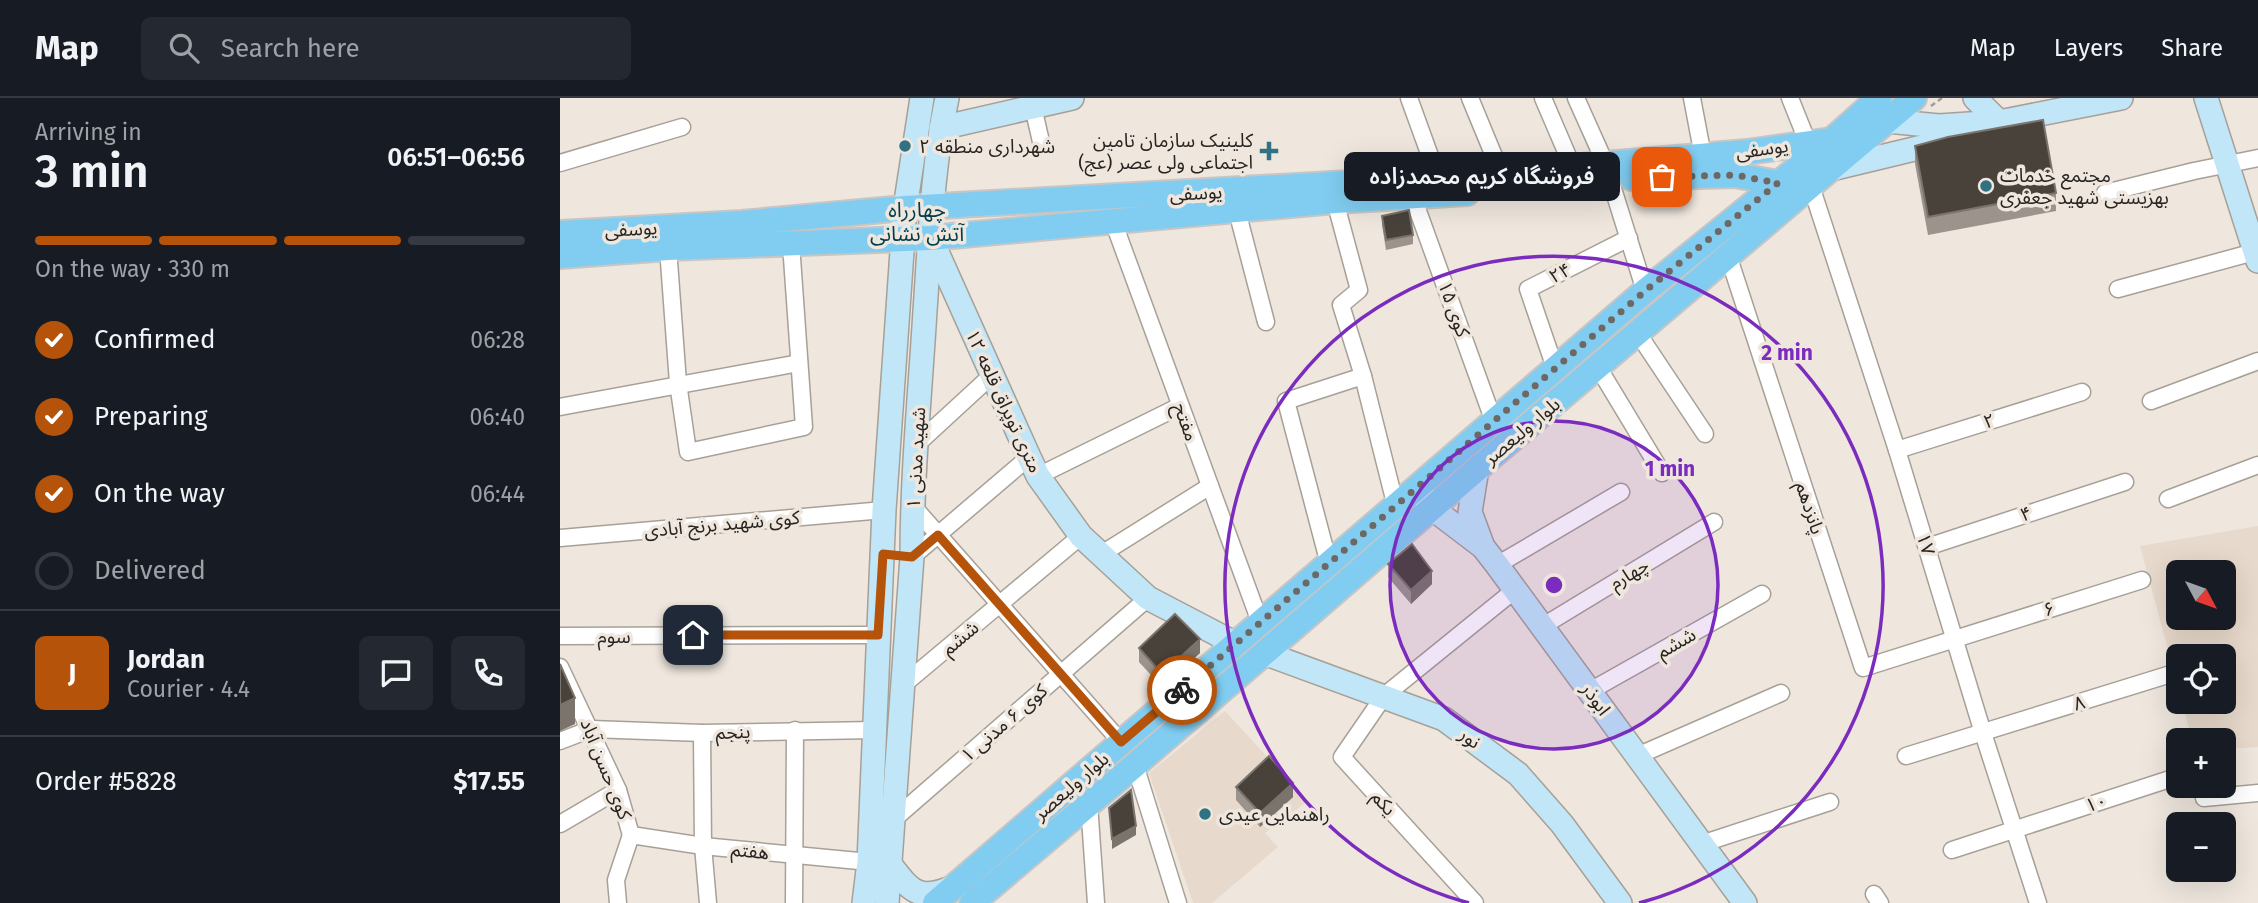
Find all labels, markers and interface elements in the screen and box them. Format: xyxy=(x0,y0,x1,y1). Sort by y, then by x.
search box xyxy=(141,17,631,80)
text: Map xyxy=(35,28,99,68)
icon: search xyxy=(165,29,203,67)
text: Search here xyxy=(221,33,360,64)
text: Map xyxy=(1970,34,2016,62)
text: Layers xyxy=(2054,34,2123,62)
text: Share xyxy=(2161,34,2223,62)
text: Arriving in xyxy=(35,118,142,146)
place label: کلینیک سازمان تامین اجتماعی ولی عصر (عج) xyxy=(1078,129,1254,177)
street label: یوسفی xyxy=(1734,134,1790,164)
place label: شهرداری منطقه ۲ xyxy=(919,135,1055,158)
marker: شهرداری منطقه ۲ xyxy=(897,138,913,154)
marker: کلینیک سازمان تامین اجتماعی ولی عصر (عج) xyxy=(1259,141,1279,161)
text: 06:51–06:56 xyxy=(387,142,525,173)
text: 3 min xyxy=(35,144,149,199)
pin xyxy=(1632,147,1692,207)
callout: فروشگاه کریم محمدزاده xyxy=(1343,153,1620,202)
icon: bag xyxy=(1643,158,1681,196)
text: فروشگاه کریم محمدزاده xyxy=(1370,162,1594,190)
place label: مجتمع خدمات بهزیستی شهید جعفری xyxy=(2000,164,2169,209)
marker: مجتمع خدمات بهزیستی شهید جعفری xyxy=(1978,178,1994,194)
street label: یوسفی xyxy=(1169,180,1223,206)
district label: چهارراه آتش نشانی xyxy=(870,197,965,247)
street label: یوسفی xyxy=(604,216,658,242)
text: On the way · 330 m xyxy=(35,255,230,283)
street label: ۲۴ xyxy=(1545,258,1575,288)
street label: کوی ۱۵ xyxy=(1433,278,1475,341)
icon: check xyxy=(35,321,73,359)
text: Confirmed xyxy=(94,324,215,355)
text: 06:28 xyxy=(470,326,525,354)
street label: ۱۲ متری توپراق قلعه xyxy=(960,326,1047,477)
text: 2 min xyxy=(1761,340,1813,366)
street label: بلوار ولیعصر xyxy=(1478,393,1565,470)
icon: check xyxy=(35,398,73,436)
street label: مفتح xyxy=(1166,400,1203,445)
text: Preparing xyxy=(94,401,207,432)
text: 06:40 xyxy=(469,403,525,431)
street label: شهید مدنی ۱ xyxy=(902,407,930,509)
street label: ۲ xyxy=(1980,408,1998,434)
text: 1 min xyxy=(1645,456,1695,482)
icon: check xyxy=(35,475,73,513)
text: On the way xyxy=(94,478,225,509)
street label: پانزدهم xyxy=(1788,479,1829,538)
text: 06:44 xyxy=(470,480,525,508)
street label: ۴ xyxy=(2017,501,2035,527)
street label: کوی شهید برنج آبادی xyxy=(643,506,802,545)
street label: ۱۷ xyxy=(1912,530,1940,558)
street label: چهارم xyxy=(1605,553,1654,597)
text: Delivered xyxy=(94,555,206,586)
north arrow xyxy=(2166,560,2236,630)
map controls xyxy=(2166,560,2236,882)
centre of rings xyxy=(1542,573,1566,597)
street label: ۶ xyxy=(2040,596,2058,622)
pin xyxy=(663,605,723,665)
icon: home xyxy=(674,616,712,654)
street label: ششم xyxy=(937,616,985,663)
street label: ششم xyxy=(1652,623,1701,666)
street label: سوم xyxy=(597,625,631,651)
button: chat xyxy=(359,636,433,710)
button: phone xyxy=(451,636,525,710)
text: Jordan xyxy=(127,644,205,675)
button: locate xyxy=(2166,644,2236,714)
courier xyxy=(1147,655,1217,725)
text: J xyxy=(68,658,76,689)
icon: bike xyxy=(1163,671,1201,709)
text: Courier · 4.4 xyxy=(127,675,250,703)
street label: ابوذر xyxy=(1576,677,1615,720)
street label: کوی ۶ مدنی ۱ xyxy=(956,678,1053,767)
street label: ۸ xyxy=(2070,690,2088,716)
street label: کوی حسن آباد xyxy=(575,715,637,824)
street label: پنجم xyxy=(715,720,751,747)
street label: نور xyxy=(1454,722,1485,753)
button: + xyxy=(2166,728,2236,798)
street label: بلوار ولیعصر xyxy=(1028,747,1113,826)
text: Order #5828 xyxy=(35,766,177,797)
text: $17.55 xyxy=(453,766,525,797)
street label: یکم xyxy=(1365,786,1401,822)
street label: ۱۰ xyxy=(2082,789,2110,817)
place label: راهنمایی عیدی xyxy=(1219,803,1330,826)
marker: راهنمایی عیدی xyxy=(1197,806,1213,822)
button: − xyxy=(2166,812,2236,882)
street label: هفتم xyxy=(730,838,770,867)

